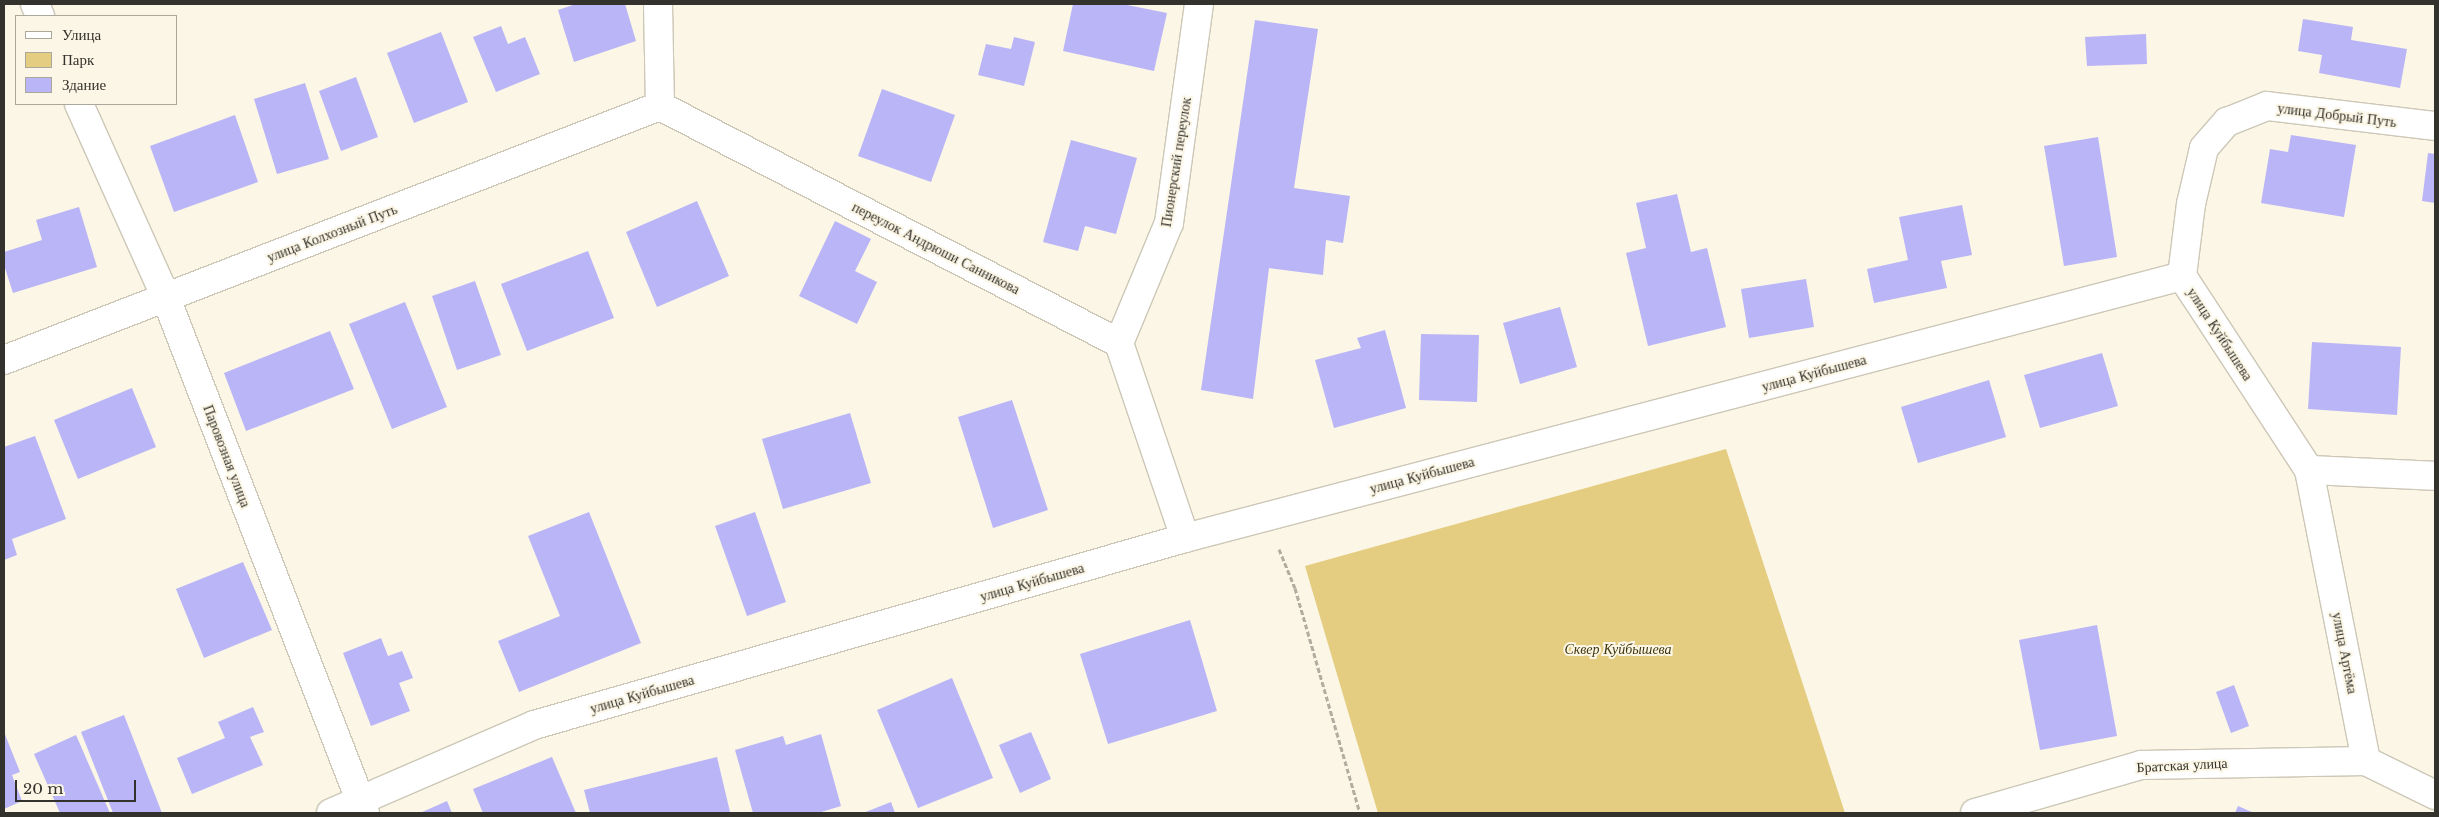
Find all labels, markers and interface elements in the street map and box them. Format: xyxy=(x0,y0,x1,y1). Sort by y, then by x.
legend xyxy=(15,15,178,105)
text: Улица xyxy=(62,25,101,44)
text: Парк xyxy=(62,50,94,69)
text: Здание xyxy=(62,75,106,94)
street label: Пионерский переулок xyxy=(1157,96,1195,228)
street label: улица Добрый Путь xyxy=(2277,99,2397,131)
street label: переулок Андрюши Санникова xyxy=(849,198,1023,298)
street label: улица Колхозный Путь xyxy=(265,200,399,266)
street label: улица Куйбышева xyxy=(2184,284,2256,384)
street label: улица Куйбышева xyxy=(1760,351,1868,395)
street label: Паровозная улица xyxy=(200,403,254,509)
street label: улица Куйбышева xyxy=(1368,453,1476,497)
street label: улица Куйбышева xyxy=(978,559,1086,605)
street label: улица Артёма xyxy=(2329,611,2361,695)
park label: Сквер Куйбышева xyxy=(1564,641,1672,657)
street label: улица Куйбышева xyxy=(588,671,696,717)
street label: Братская улица xyxy=(2136,754,2228,776)
scale bar xyxy=(18,770,139,802)
text: 20 m xyxy=(23,779,63,798)

